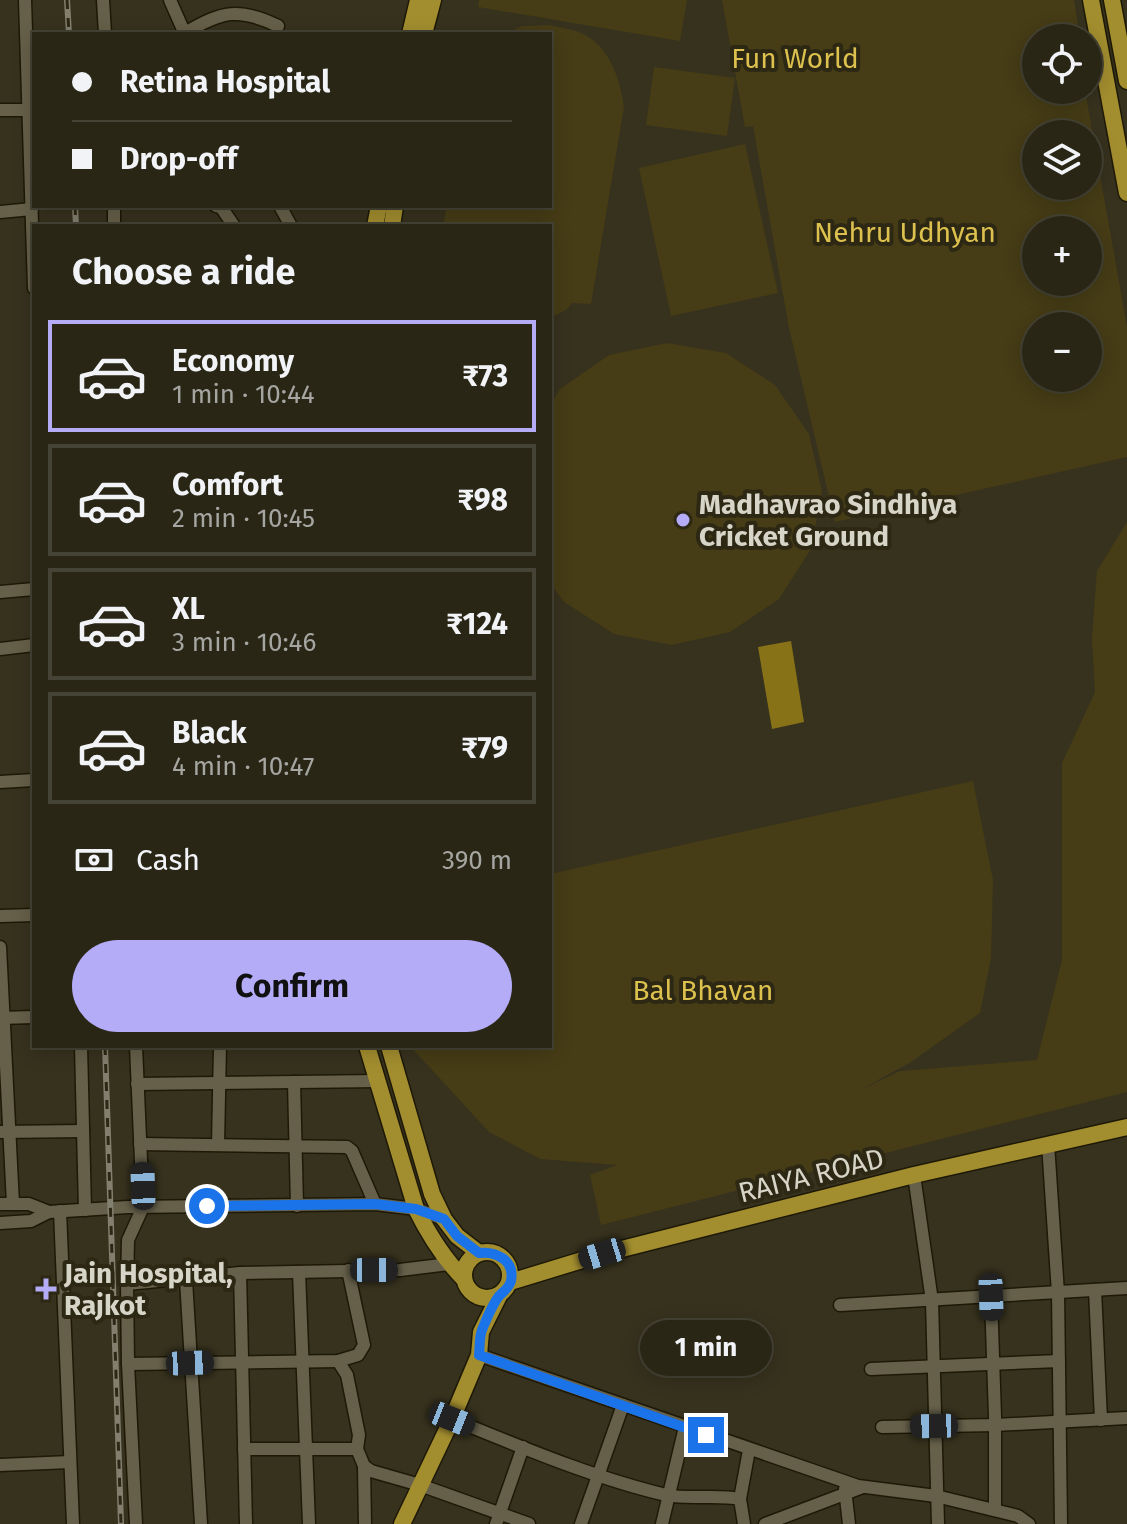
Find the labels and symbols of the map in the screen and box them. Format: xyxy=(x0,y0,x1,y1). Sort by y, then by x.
park label: Fun World xyxy=(731,42,859,75)
park label: Nehru Udhyan xyxy=(814,216,996,249)
place label: Madhavrao Sindhiya Cricket Ground xyxy=(699,488,957,553)
marker: Madhavrao Sindhiya Cricket Ground xyxy=(674,511,692,529)
park label: Bal Bhavan xyxy=(633,974,773,1007)
street label: RAIYA ROAD xyxy=(735,1141,887,1209)
car xyxy=(130,1162,156,1210)
route start xyxy=(189,1188,225,1224)
car xyxy=(576,1236,628,1272)
place label: Jain Hospital, Rajkot xyxy=(63,1257,233,1322)
car xyxy=(350,1258,398,1282)
car xyxy=(978,1273,1004,1321)
marker: Jain Hospital, Rajkot xyxy=(35,1278,57,1300)
callout: 1 min xyxy=(640,1319,772,1375)
car xyxy=(166,1350,214,1376)
car xyxy=(425,1399,479,1439)
car xyxy=(910,1414,958,1438)
route end xyxy=(688,1417,724,1453)

